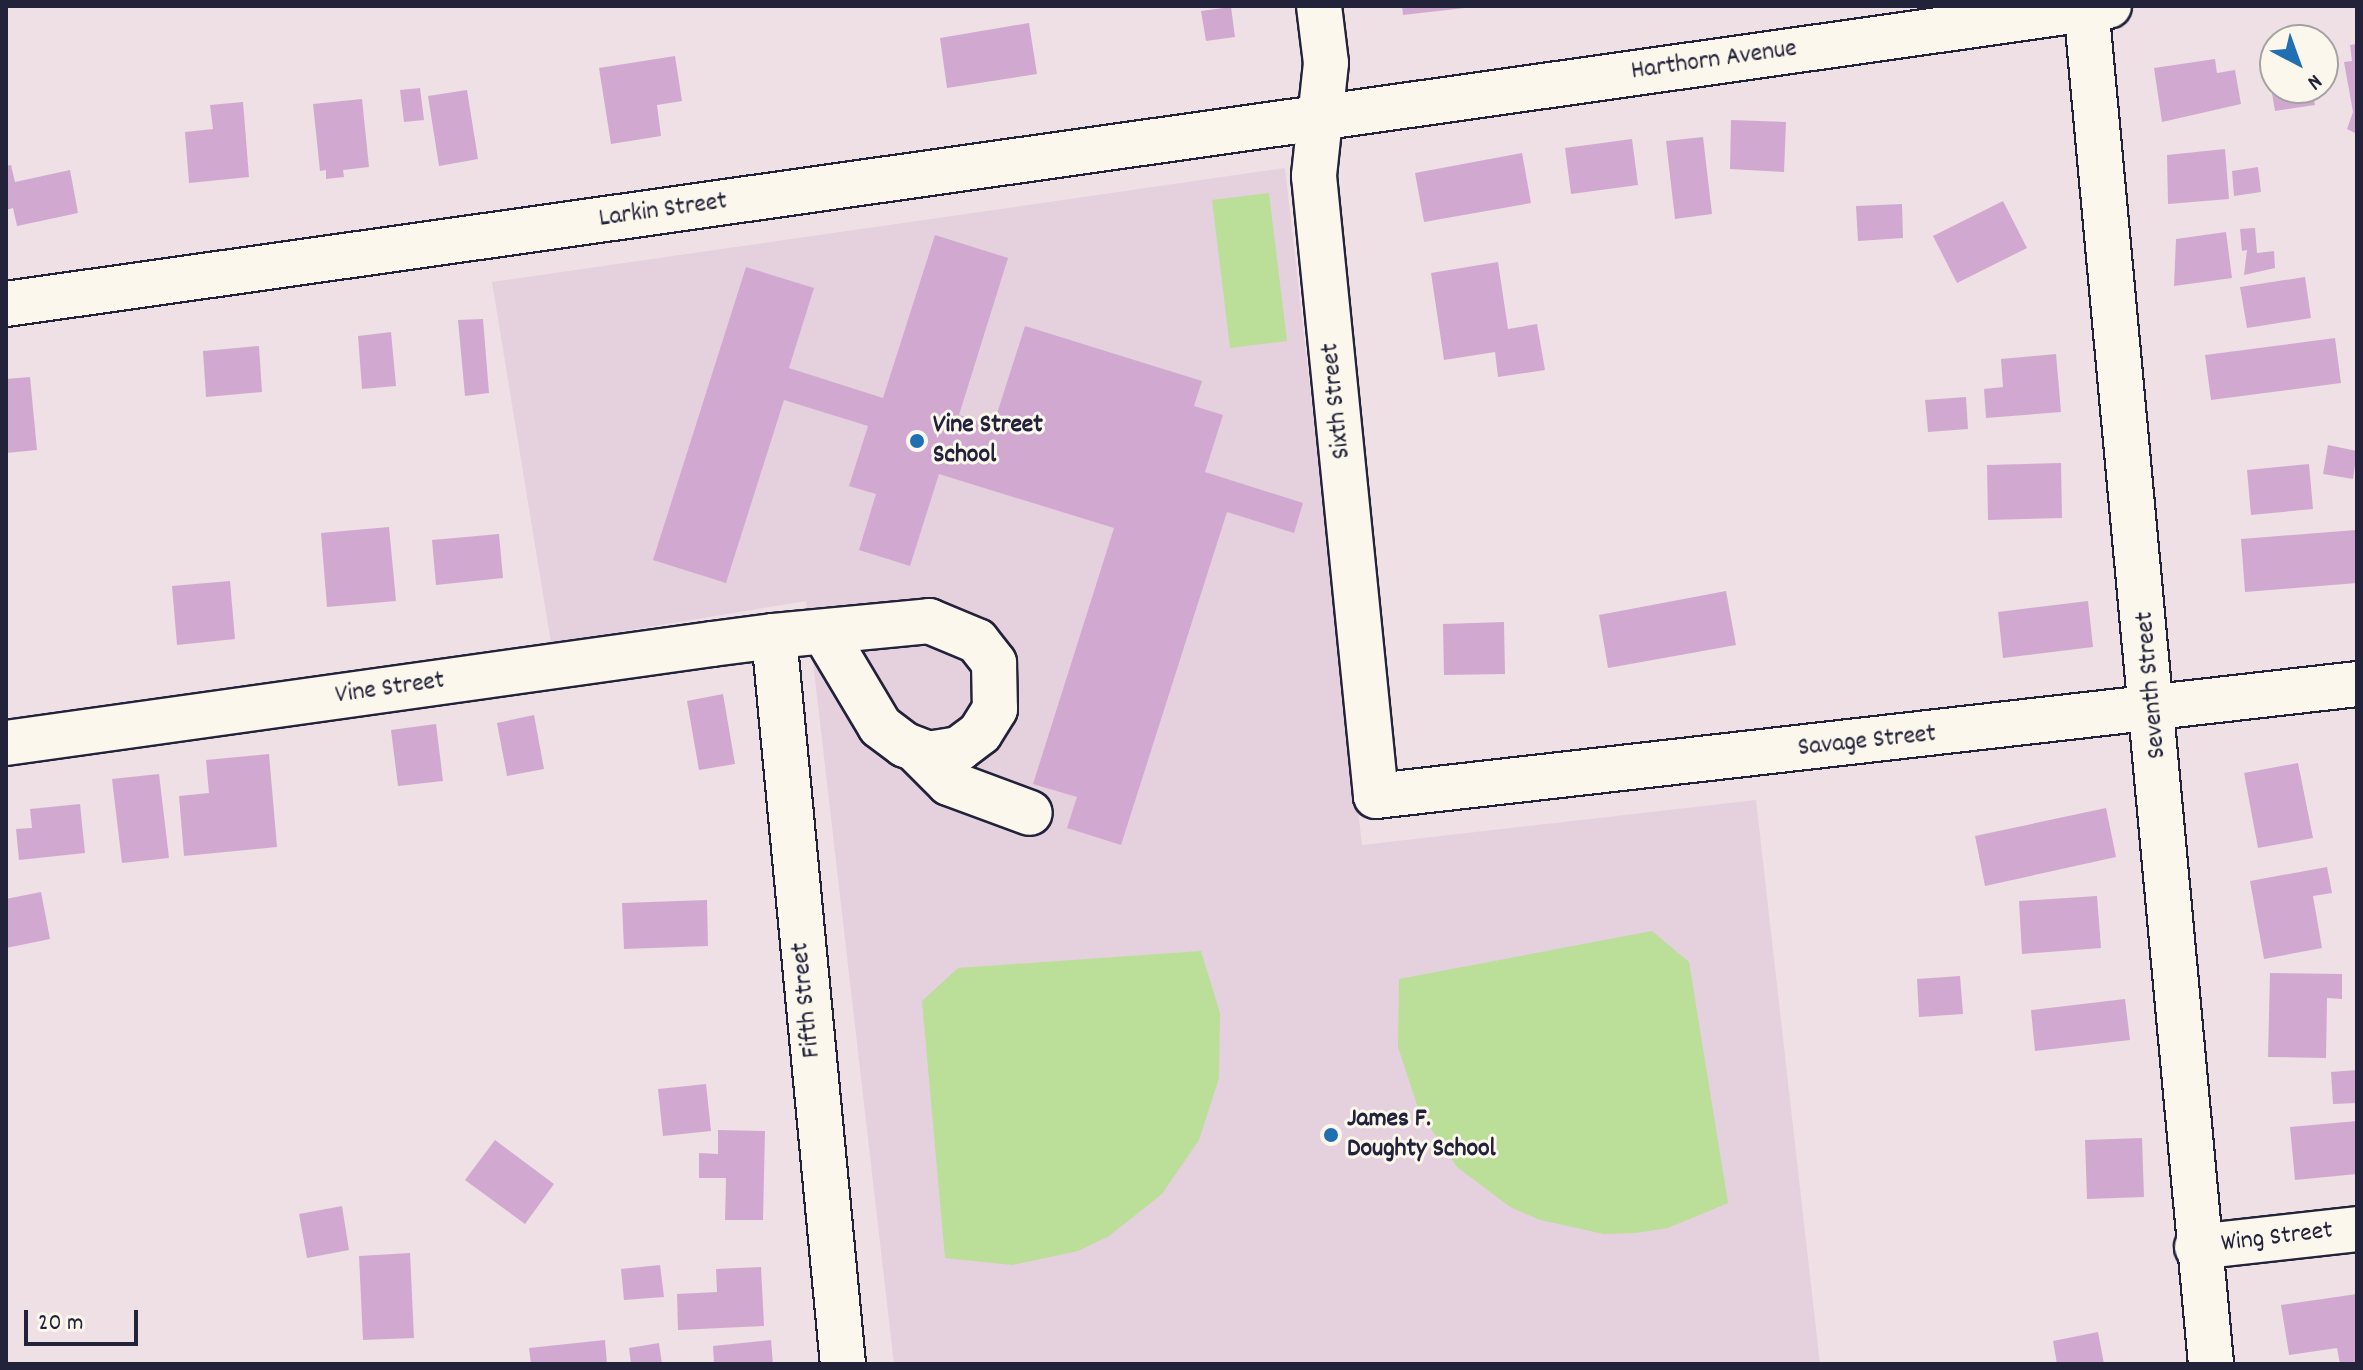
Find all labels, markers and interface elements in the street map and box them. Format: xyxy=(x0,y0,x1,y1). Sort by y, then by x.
north arrow xyxy=(2259,24,2339,104)
street label: Harthorn Avenue xyxy=(1629,34,1799,88)
text: N xyxy=(2299,66,2328,96)
street label: Larkin Street xyxy=(597,187,729,235)
street label: Sixth Street xyxy=(1315,341,1359,461)
place label: Vine Street School xyxy=(933,410,1043,472)
marker: Vine Street School xyxy=(908,432,926,450)
street label: Seventh Street xyxy=(2130,610,2174,760)
street label: Vine Street xyxy=(333,666,447,712)
street label: Savage Street xyxy=(1796,719,1938,765)
street label: Fifth Street xyxy=(785,941,829,1059)
place label: James F. Doughty School xyxy=(1347,1104,1496,1166)
marker: James F. Doughty School xyxy=(1322,1126,1340,1144)
street label: Wing Street xyxy=(2219,1216,2335,1260)
scale bar xyxy=(28,1294,142,1344)
text: 20 m xyxy=(38,1307,84,1341)

